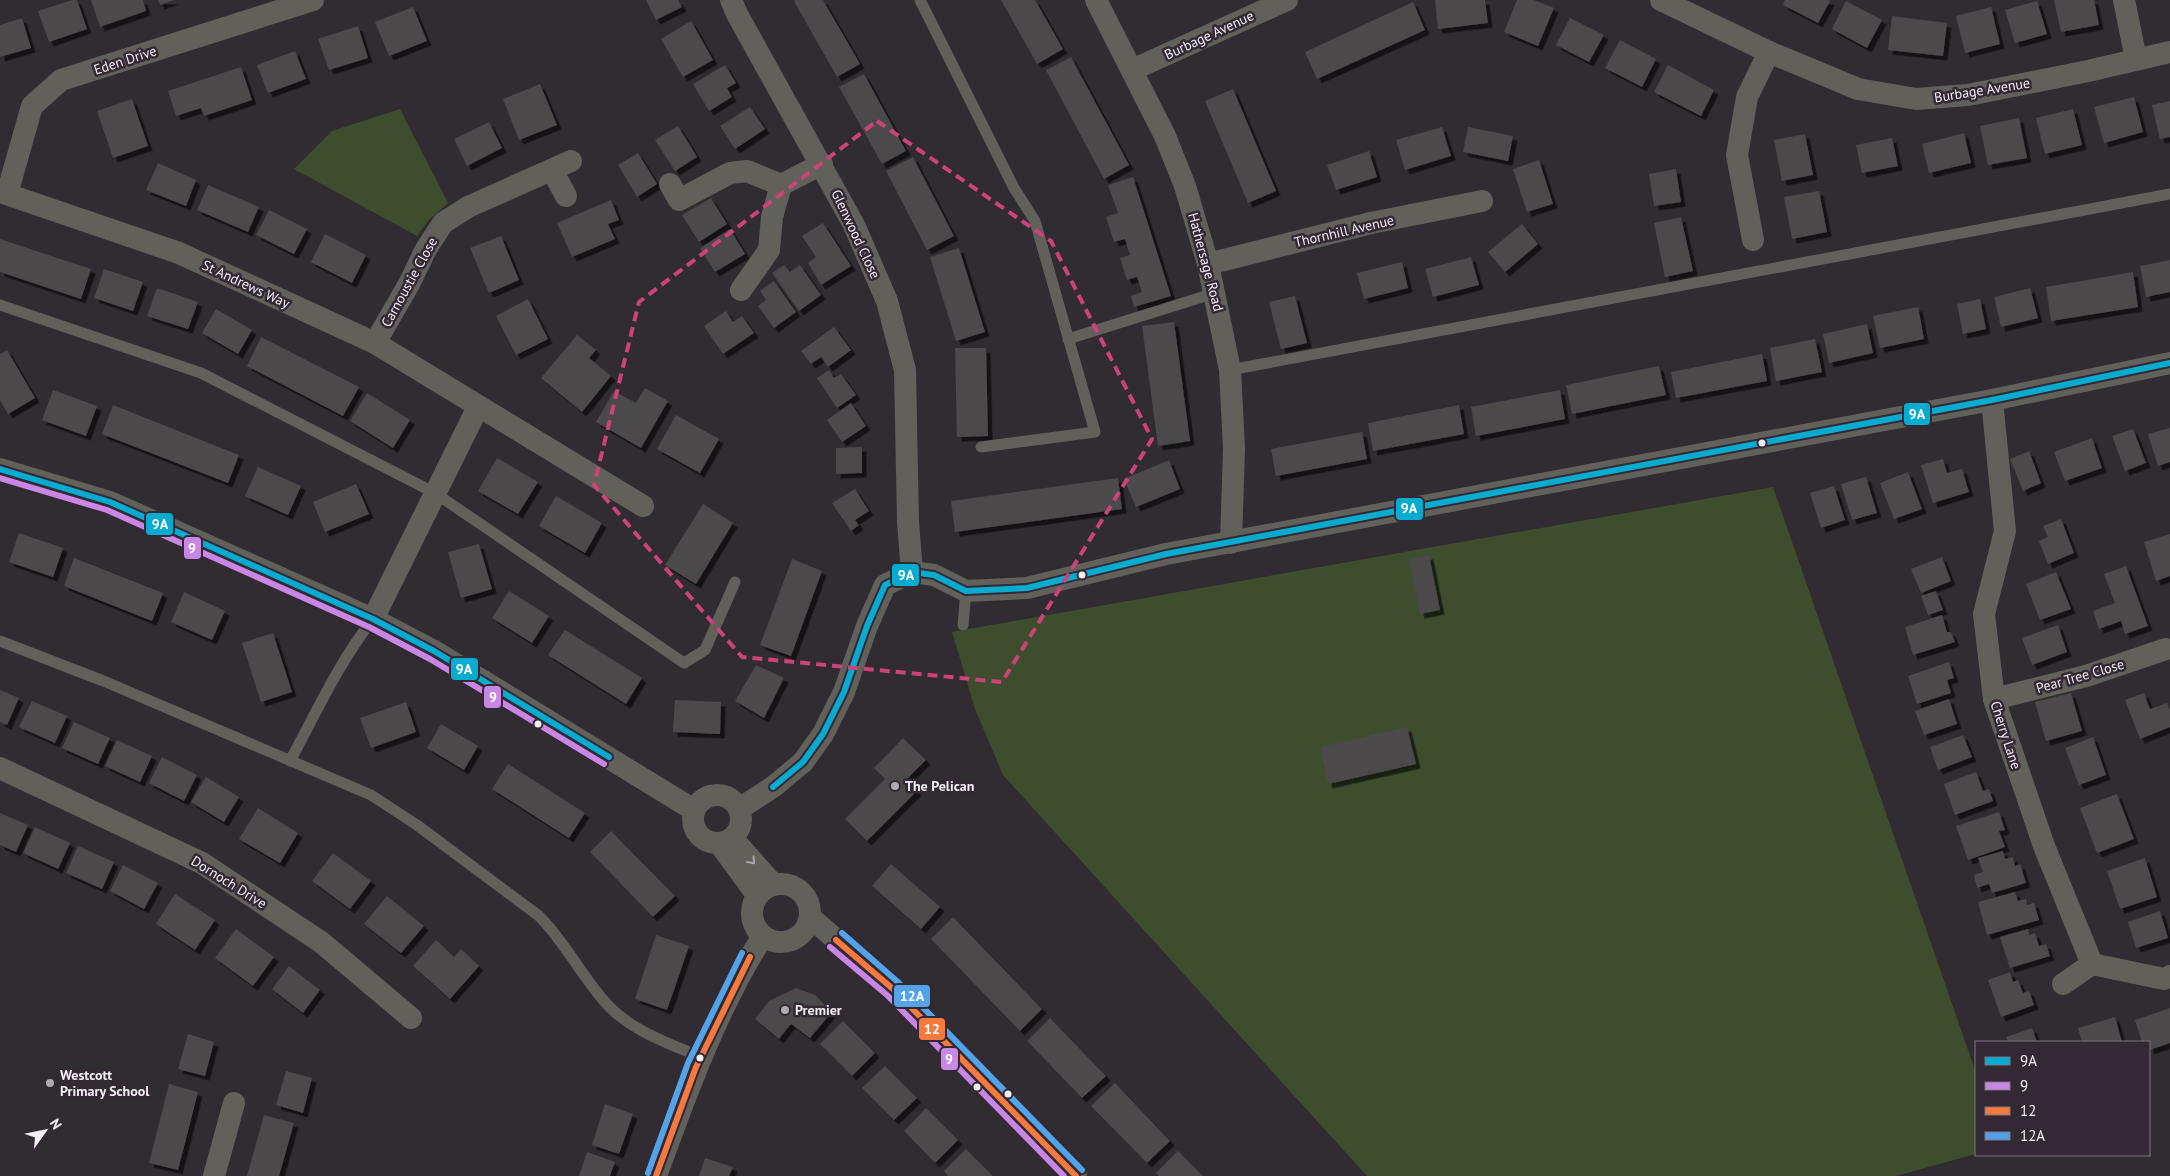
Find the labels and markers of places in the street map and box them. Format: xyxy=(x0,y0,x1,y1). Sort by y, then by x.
unlabelled marker xyxy=(1757,438,1767,448)
unlabelled marker xyxy=(1077,570,1087,580)
unlabelled marker xyxy=(533,719,543,729)
place label: The Pelican xyxy=(905,777,974,795)
marker: The Pelican xyxy=(889,780,901,792)
place label: Premier xyxy=(795,1001,842,1019)
marker: Premier xyxy=(779,1004,791,1016)
unlabelled marker xyxy=(695,1053,705,1063)
place label: Westcott Primary School xyxy=(60,1066,150,1100)
marker: Westcott Primary School xyxy=(44,1077,56,1089)
unlabelled marker xyxy=(972,1082,982,1092)
unlabelled marker xyxy=(1003,1089,1013,1099)

